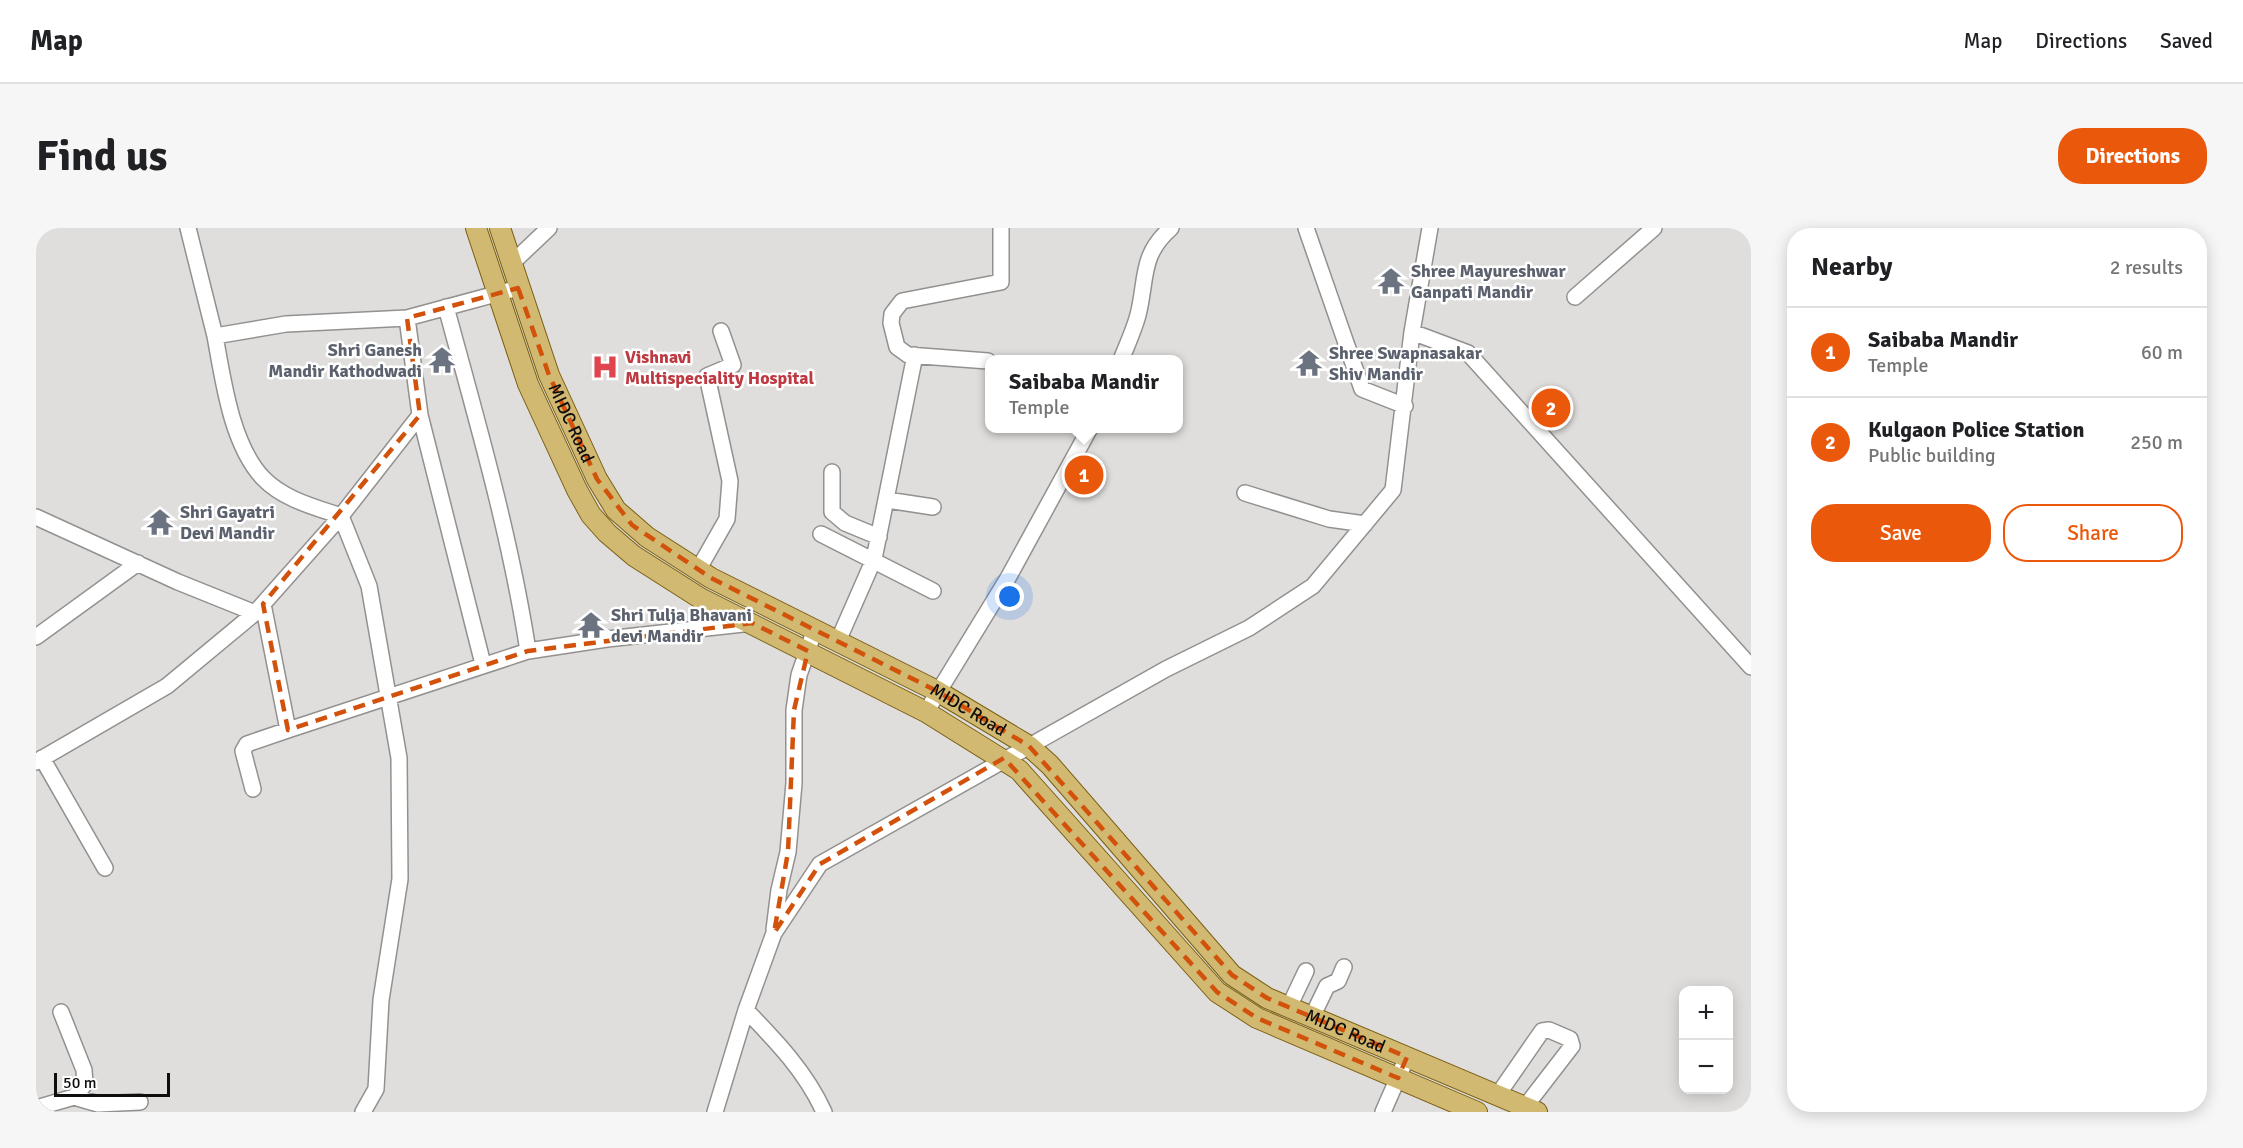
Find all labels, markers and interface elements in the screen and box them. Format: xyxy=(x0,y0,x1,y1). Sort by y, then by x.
text: Map xyxy=(30,24,83,58)
text: Map xyxy=(1964,28,2002,54)
text: Directions xyxy=(2035,28,2127,54)
text: Saved xyxy=(2160,28,2213,54)
button: Directions xyxy=(2058,128,2207,184)
text: Find us xyxy=(36,131,167,182)
text: Nearby xyxy=(1811,251,1892,283)
text: 2 results xyxy=(2110,255,2183,280)
place label: Shree Mayureshwar Ganpati Mandir xyxy=(1411,260,1567,303)
temple icon: Shree Mayureshwar Ganpati Mandir xyxy=(1376,266,1406,296)
text: Saibaba Mandir xyxy=(1868,326,2018,353)
place label: Shri Ganesh Mandir Kathodwadi xyxy=(268,339,422,382)
text: 1 xyxy=(1825,340,1836,365)
text: 60 m xyxy=(2141,340,2183,365)
place label: Shree Swapnasakar Shiv Mandir xyxy=(1329,342,1483,385)
temple icon: Shri Ganesh Mandir Kathodwadi xyxy=(427,345,457,375)
place label: Vishnavi Multispeciality Hospital xyxy=(625,346,815,389)
temple icon: Shree Swapnasakar Shiv Mandir xyxy=(1294,348,1324,378)
hospital icon: Vishnavi Multispeciality Hospital xyxy=(590,352,620,382)
text: Temple xyxy=(1868,353,1928,378)
popup xyxy=(985,355,1183,433)
text: Saibaba Mandir xyxy=(1009,368,1159,395)
street label: MIDC Road xyxy=(543,380,599,466)
pin: 2 xyxy=(1532,386,1570,430)
text: Temple xyxy=(1009,395,1069,420)
text: Kulgaon Police Station xyxy=(1868,416,2085,443)
text: 2 xyxy=(1825,430,1836,455)
text: 250 m xyxy=(2130,430,2183,455)
text: Public building xyxy=(1868,443,1996,468)
pin: 1 xyxy=(1064,452,1104,498)
place label: Shri Gayatri Devi Mandir xyxy=(180,501,275,544)
button: Save xyxy=(1811,504,1991,562)
button: Share xyxy=(2003,504,2183,562)
temple icon: Shri Gayatri Devi Mandir xyxy=(145,507,175,537)
your location xyxy=(995,582,1024,611)
place label: Shri Tulja Bhavani devi Mandir xyxy=(611,604,752,647)
temple icon: Shri Tulja Bhavani devi Mandir xyxy=(576,610,606,640)
street label: MIDC Road xyxy=(926,678,1010,741)
map controls xyxy=(1679,986,1733,1094)
button: + xyxy=(1679,986,1733,1040)
street label: MIDC Road xyxy=(1302,1004,1389,1058)
button: − xyxy=(1679,1040,1733,1094)
scale bar xyxy=(54,1070,170,1098)
text: 50 m xyxy=(63,1073,97,1093)

